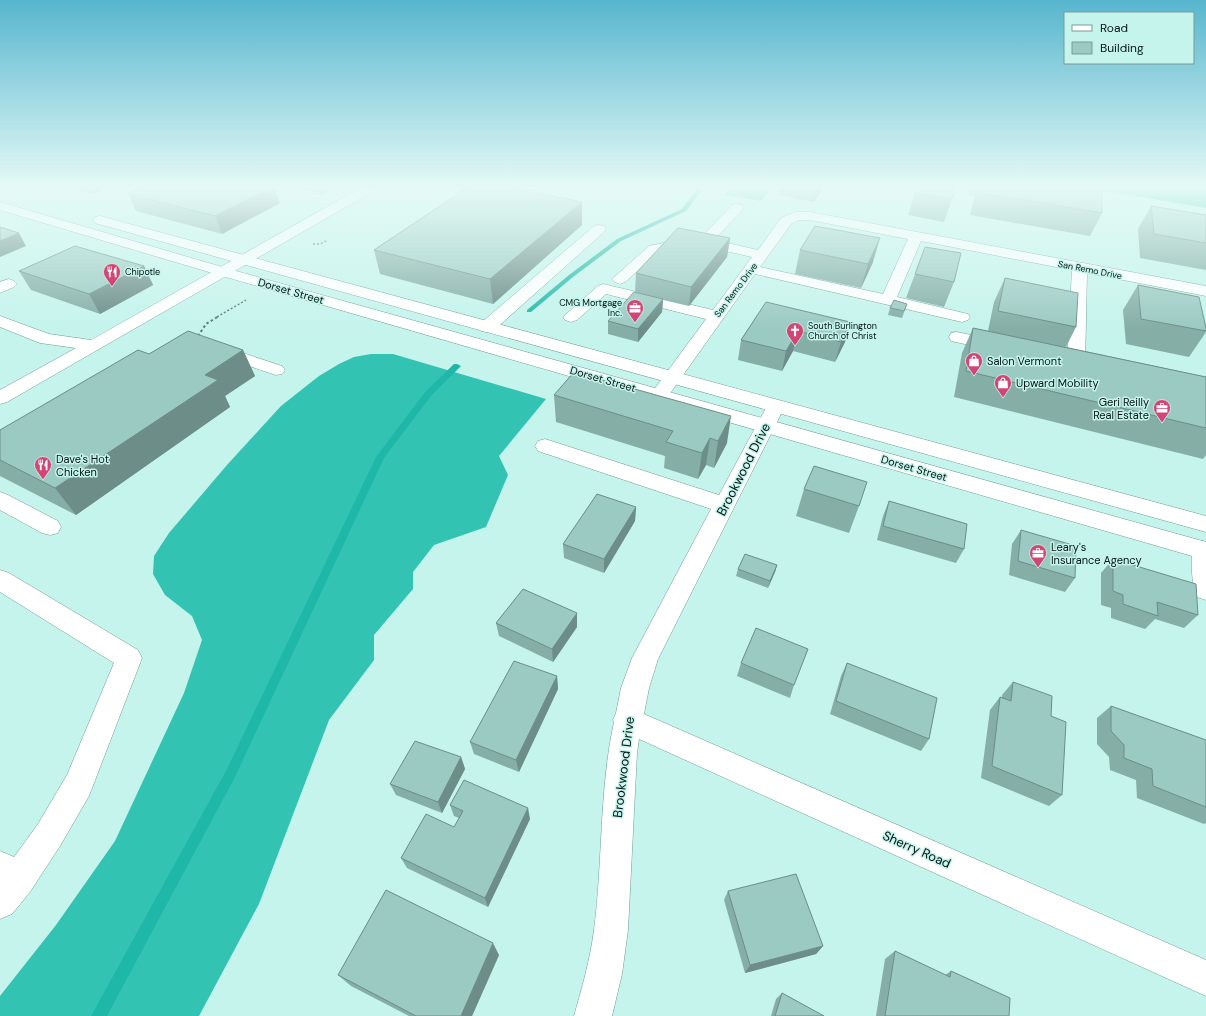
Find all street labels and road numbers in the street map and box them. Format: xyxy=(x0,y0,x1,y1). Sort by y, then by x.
street label: San Remo Drive xyxy=(1057,258,1123,282)
street label: San Remo Drive xyxy=(712,260,760,320)
street label: Dorset Street xyxy=(256,275,326,307)
street label: Dorset Street xyxy=(568,363,638,395)
street label: Brookwood Drive xyxy=(713,420,774,518)
street label: Dorset Street xyxy=(879,452,949,484)
street label: Brookwood Drive xyxy=(609,715,638,819)
street label: Sherry Road xyxy=(880,827,954,872)

